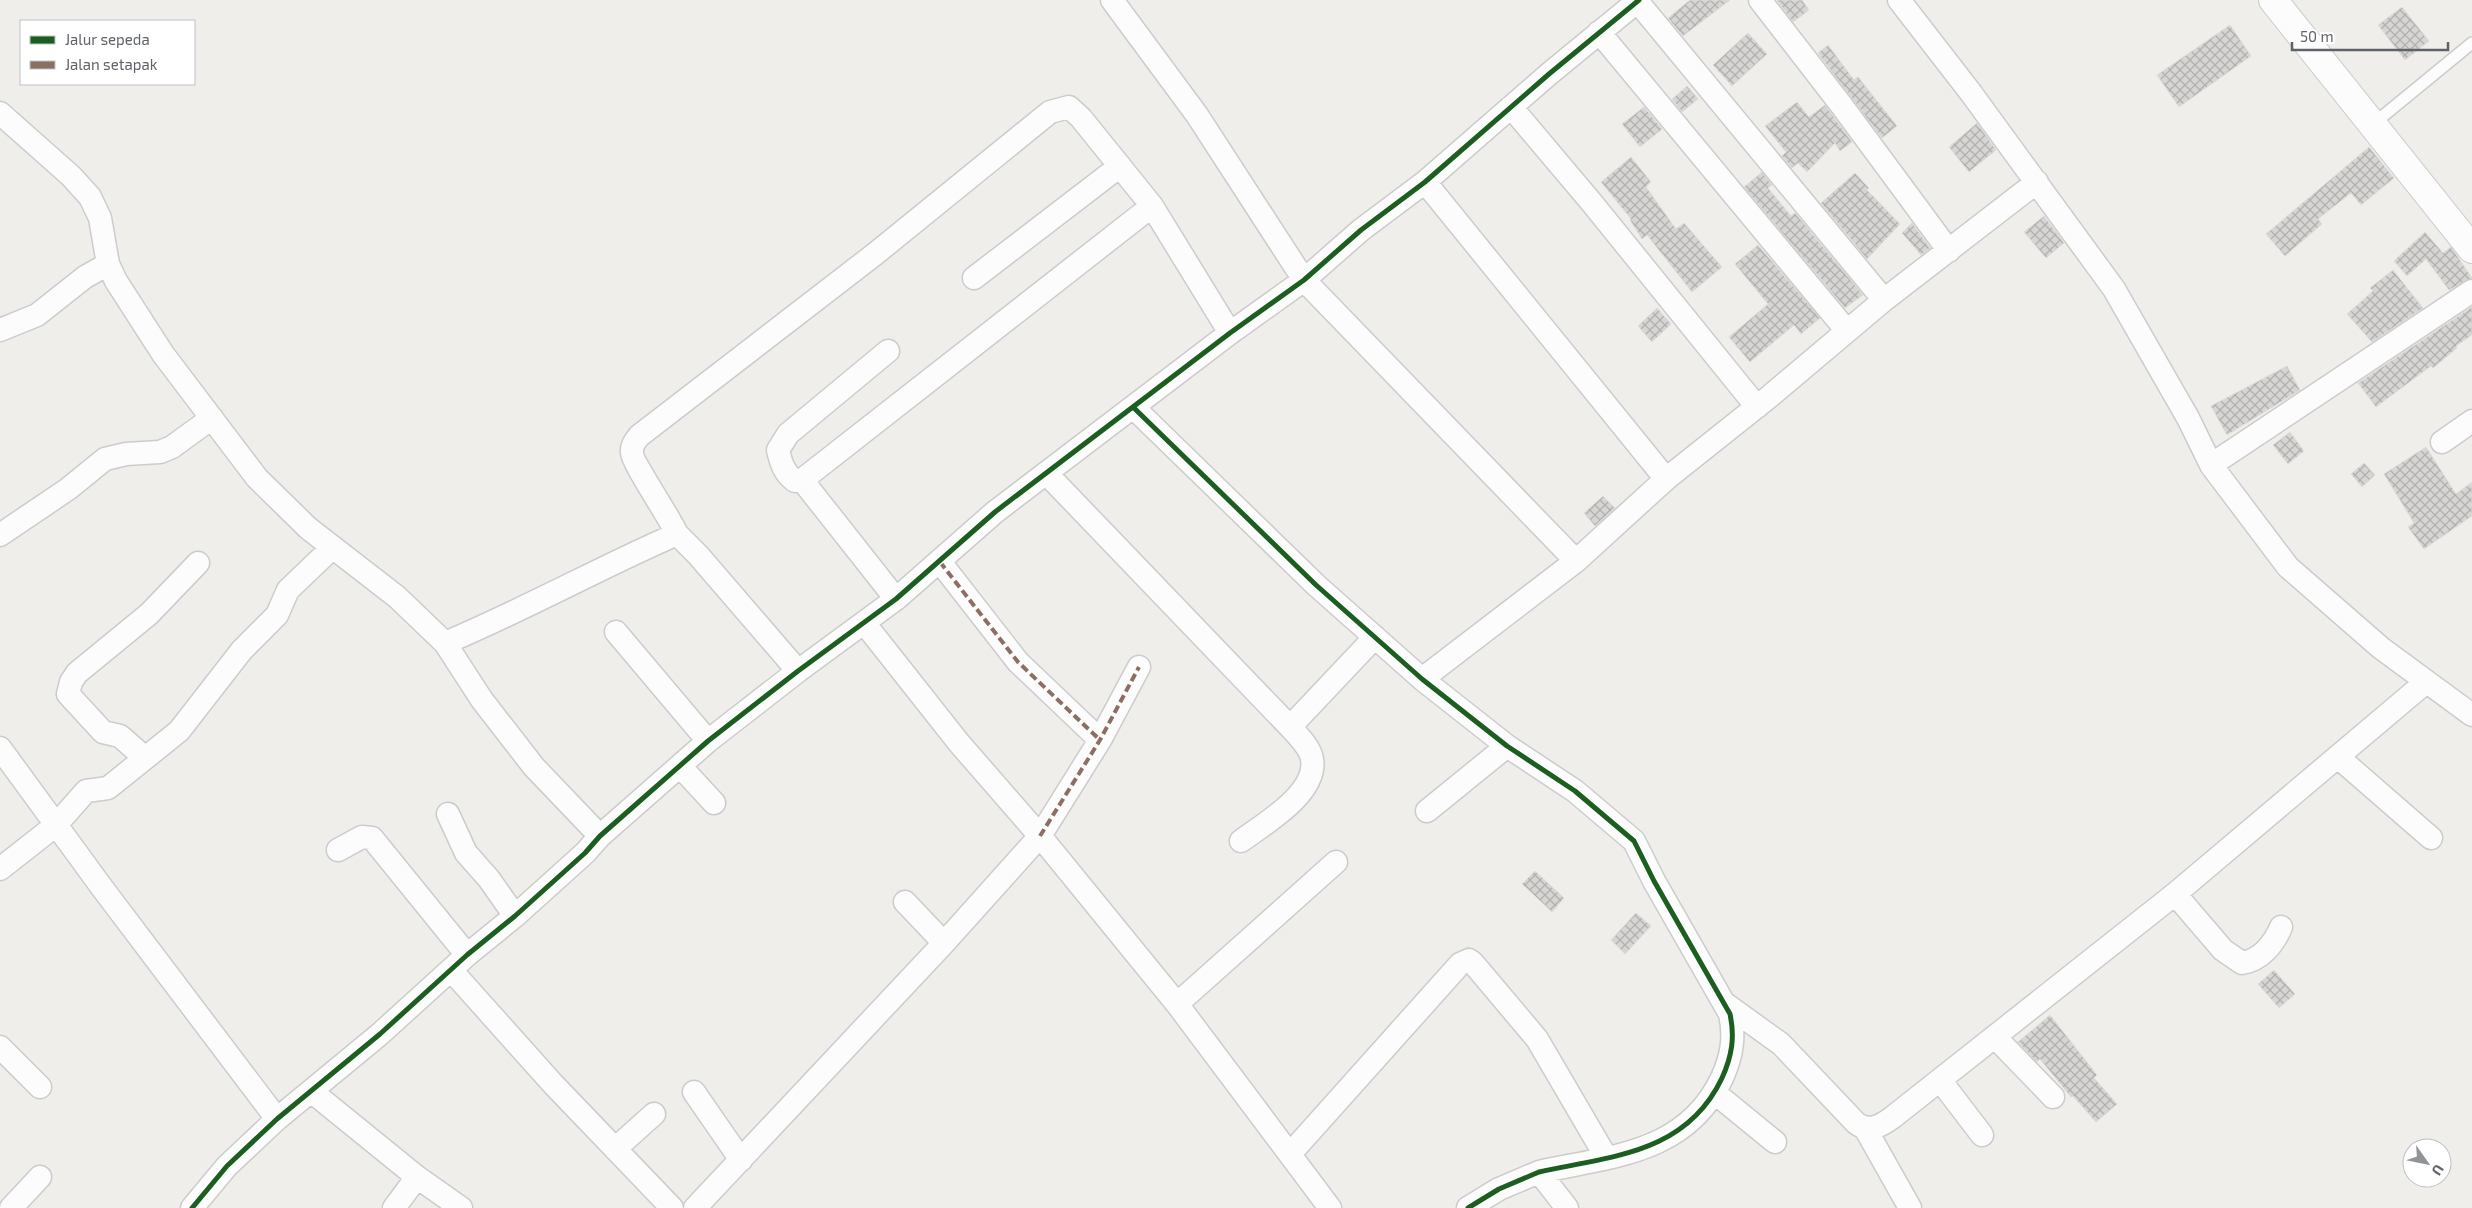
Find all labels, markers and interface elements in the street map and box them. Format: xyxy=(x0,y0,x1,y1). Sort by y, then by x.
legend xyxy=(20,20,195,85)
scale bar xyxy=(2292,20,2448,52)
text: 50 m xyxy=(2300,27,2334,45)
text: Jalur sepeda xyxy=(65,30,150,48)
text: Jalan setapak xyxy=(65,55,158,73)
north arrow xyxy=(2402,1138,2452,1188)
text: U xyxy=(2429,1162,2448,1179)

